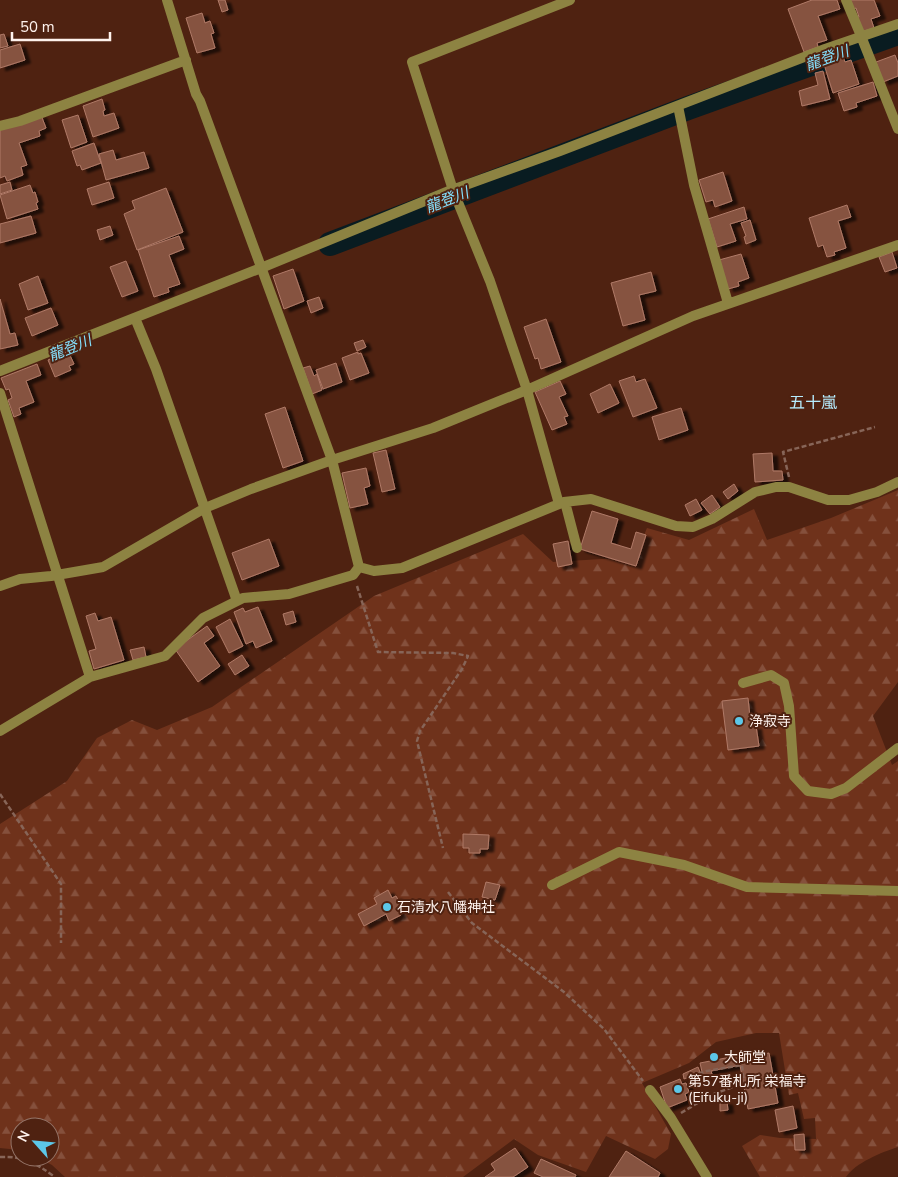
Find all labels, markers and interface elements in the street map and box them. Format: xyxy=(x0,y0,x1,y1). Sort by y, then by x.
scale bar xyxy=(12,10,110,42)
text: 50 m xyxy=(20,17,55,37)
water label: 龍登川 xyxy=(802,40,853,75)
water label: 龍登川 xyxy=(422,182,473,217)
water label: 龍登川 xyxy=(45,330,96,366)
district label: 五十嵐 xyxy=(789,392,837,414)
place label: 浄寂寺 xyxy=(749,712,791,731)
marker: 浄寂寺 xyxy=(733,715,745,727)
place label: 石清水八幡神社 xyxy=(397,898,495,917)
marker: 石清水八幡神社 xyxy=(381,901,393,913)
place label: 大師堂 xyxy=(724,1048,766,1067)
marker: 大師堂 xyxy=(708,1051,720,1063)
place label: 第57番札所 栄福寺 (Eifuku-ji) xyxy=(688,1072,806,1107)
marker: 第57番札所 栄福寺 (Eifuku-ji) xyxy=(672,1083,684,1095)
north arrow xyxy=(10,1117,60,1167)
text: N xyxy=(13,1127,35,1145)

